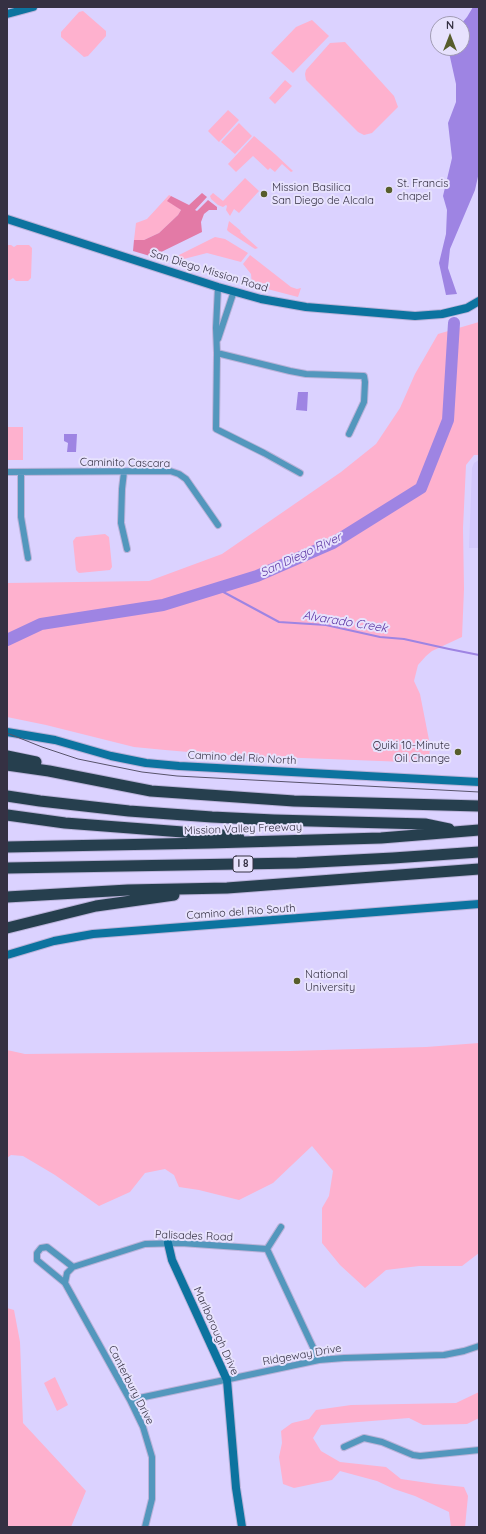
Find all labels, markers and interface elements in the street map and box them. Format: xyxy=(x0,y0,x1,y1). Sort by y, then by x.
north arrow xyxy=(430,16,470,56)
text: N xyxy=(446,18,454,32)
place label: St. Francis chapel xyxy=(397,177,448,203)
place label: Mission Basilica San Diego de Alcala xyxy=(272,181,374,207)
marker: St. Francis chapel xyxy=(384,185,394,195)
marker: Mission Basilica San Diego de Alcala xyxy=(259,189,269,199)
street label: San Diego Mission Road xyxy=(149,247,269,295)
street label: Caminito Cascara xyxy=(80,456,170,470)
water label: San Diego River xyxy=(258,530,344,580)
water label: Alvarado Creek xyxy=(302,608,388,636)
place label: Quiki 10-Minute Oil Change xyxy=(373,739,450,765)
marker: Quiki 10-Minute Oil Change xyxy=(453,747,463,757)
street label: Camino del Rio North xyxy=(187,749,297,767)
street label: Mission Valley Freeway xyxy=(184,820,302,838)
road number: I 8 xyxy=(233,856,253,872)
street label: Camino del Rio South xyxy=(186,902,296,922)
place label: National University xyxy=(305,968,355,994)
marker: National University xyxy=(292,976,302,986)
street label: Palisades Road xyxy=(155,1228,233,1244)
street label: Marlborough Drive xyxy=(191,1285,241,1377)
street label: Ridgeway Drive xyxy=(261,1342,343,1368)
street label: Canterbury Drive xyxy=(105,1343,157,1427)

